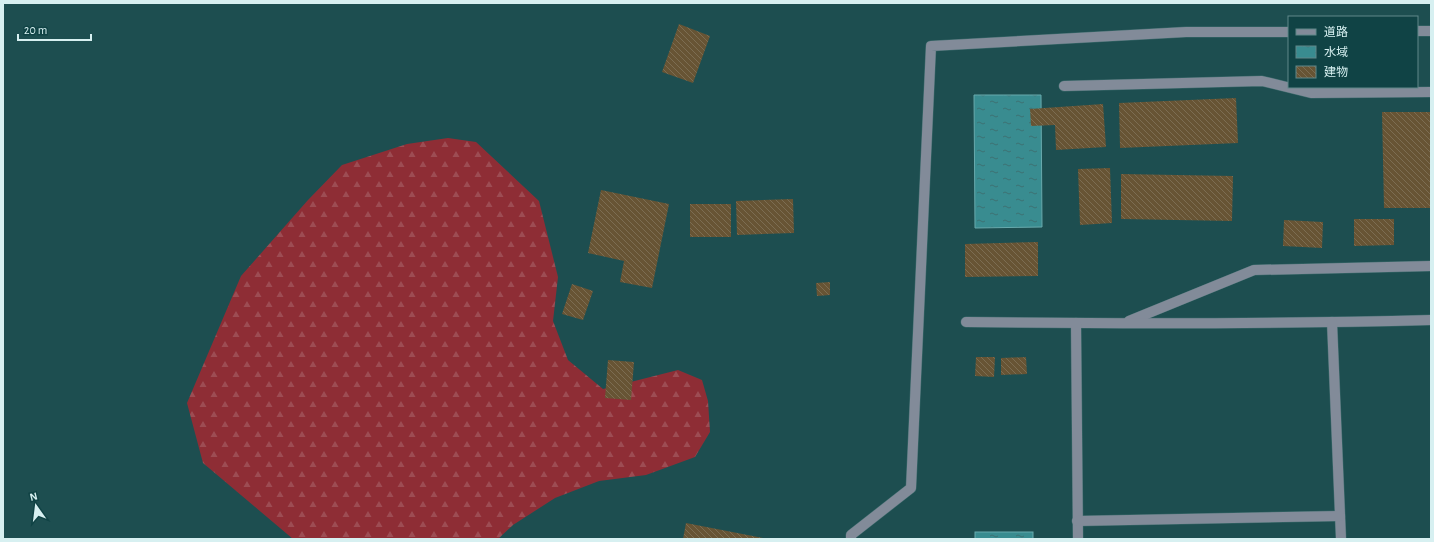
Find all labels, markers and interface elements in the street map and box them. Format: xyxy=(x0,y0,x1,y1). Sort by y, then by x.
scale bar xyxy=(18,16,91,42)
legend xyxy=(1288,16,1418,88)
text: 20 m xyxy=(24,24,47,36)
text: 道路 xyxy=(1324,25,1348,38)
text: 水域 xyxy=(1324,46,1348,58)
text: 建物 xyxy=(1324,65,1348,78)
north arrow xyxy=(16,486,56,526)
text: N xyxy=(29,491,39,503)

